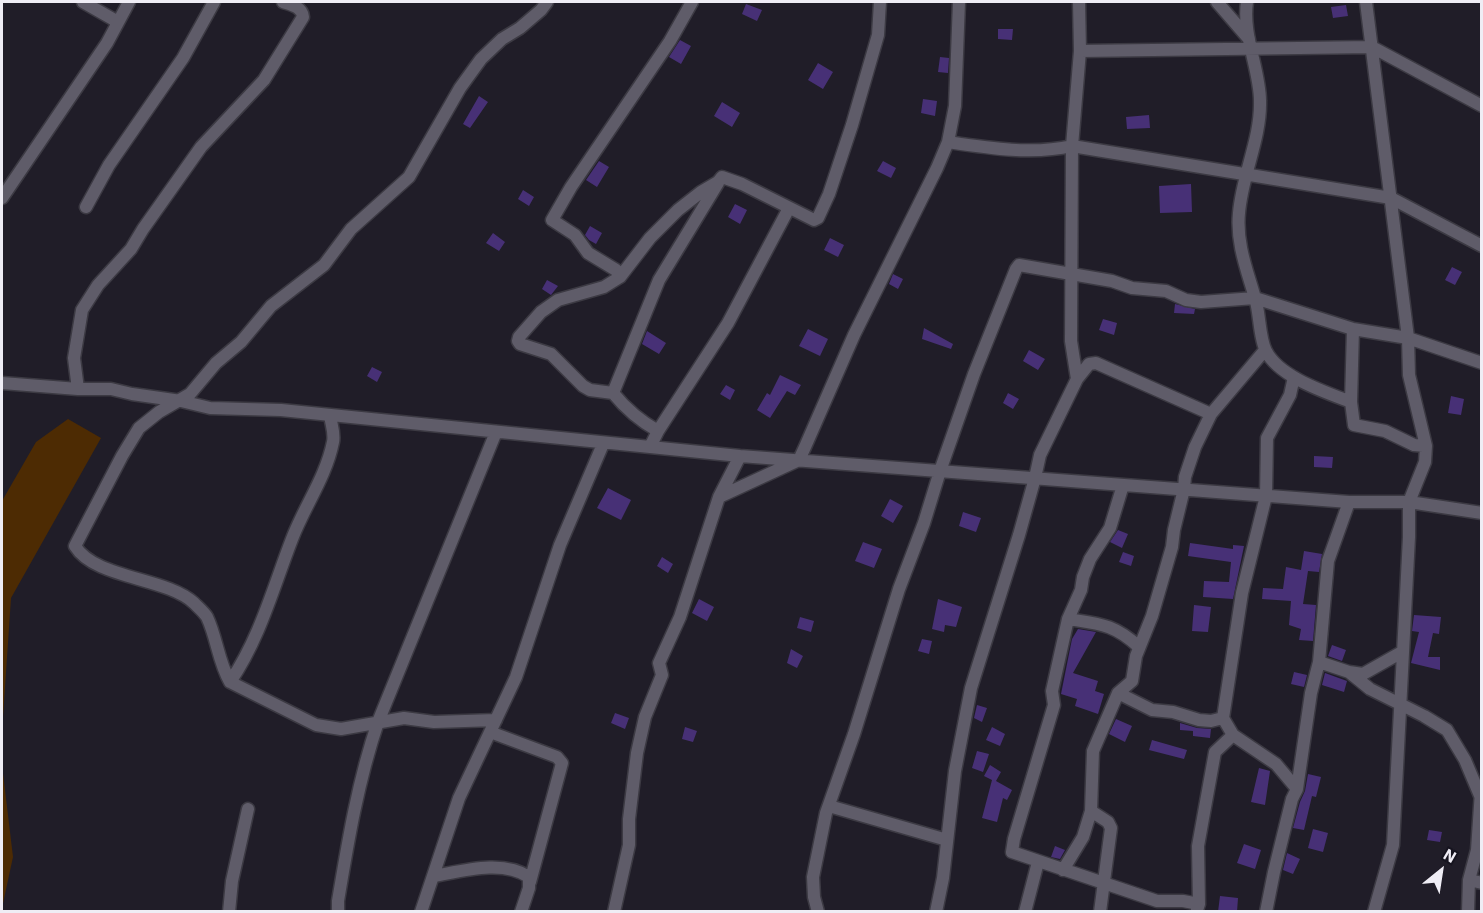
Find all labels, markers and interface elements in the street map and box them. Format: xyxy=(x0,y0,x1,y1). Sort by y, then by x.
north arrow xyxy=(1411,841,1471,901)
text: N xyxy=(1440,844,1460,867)

